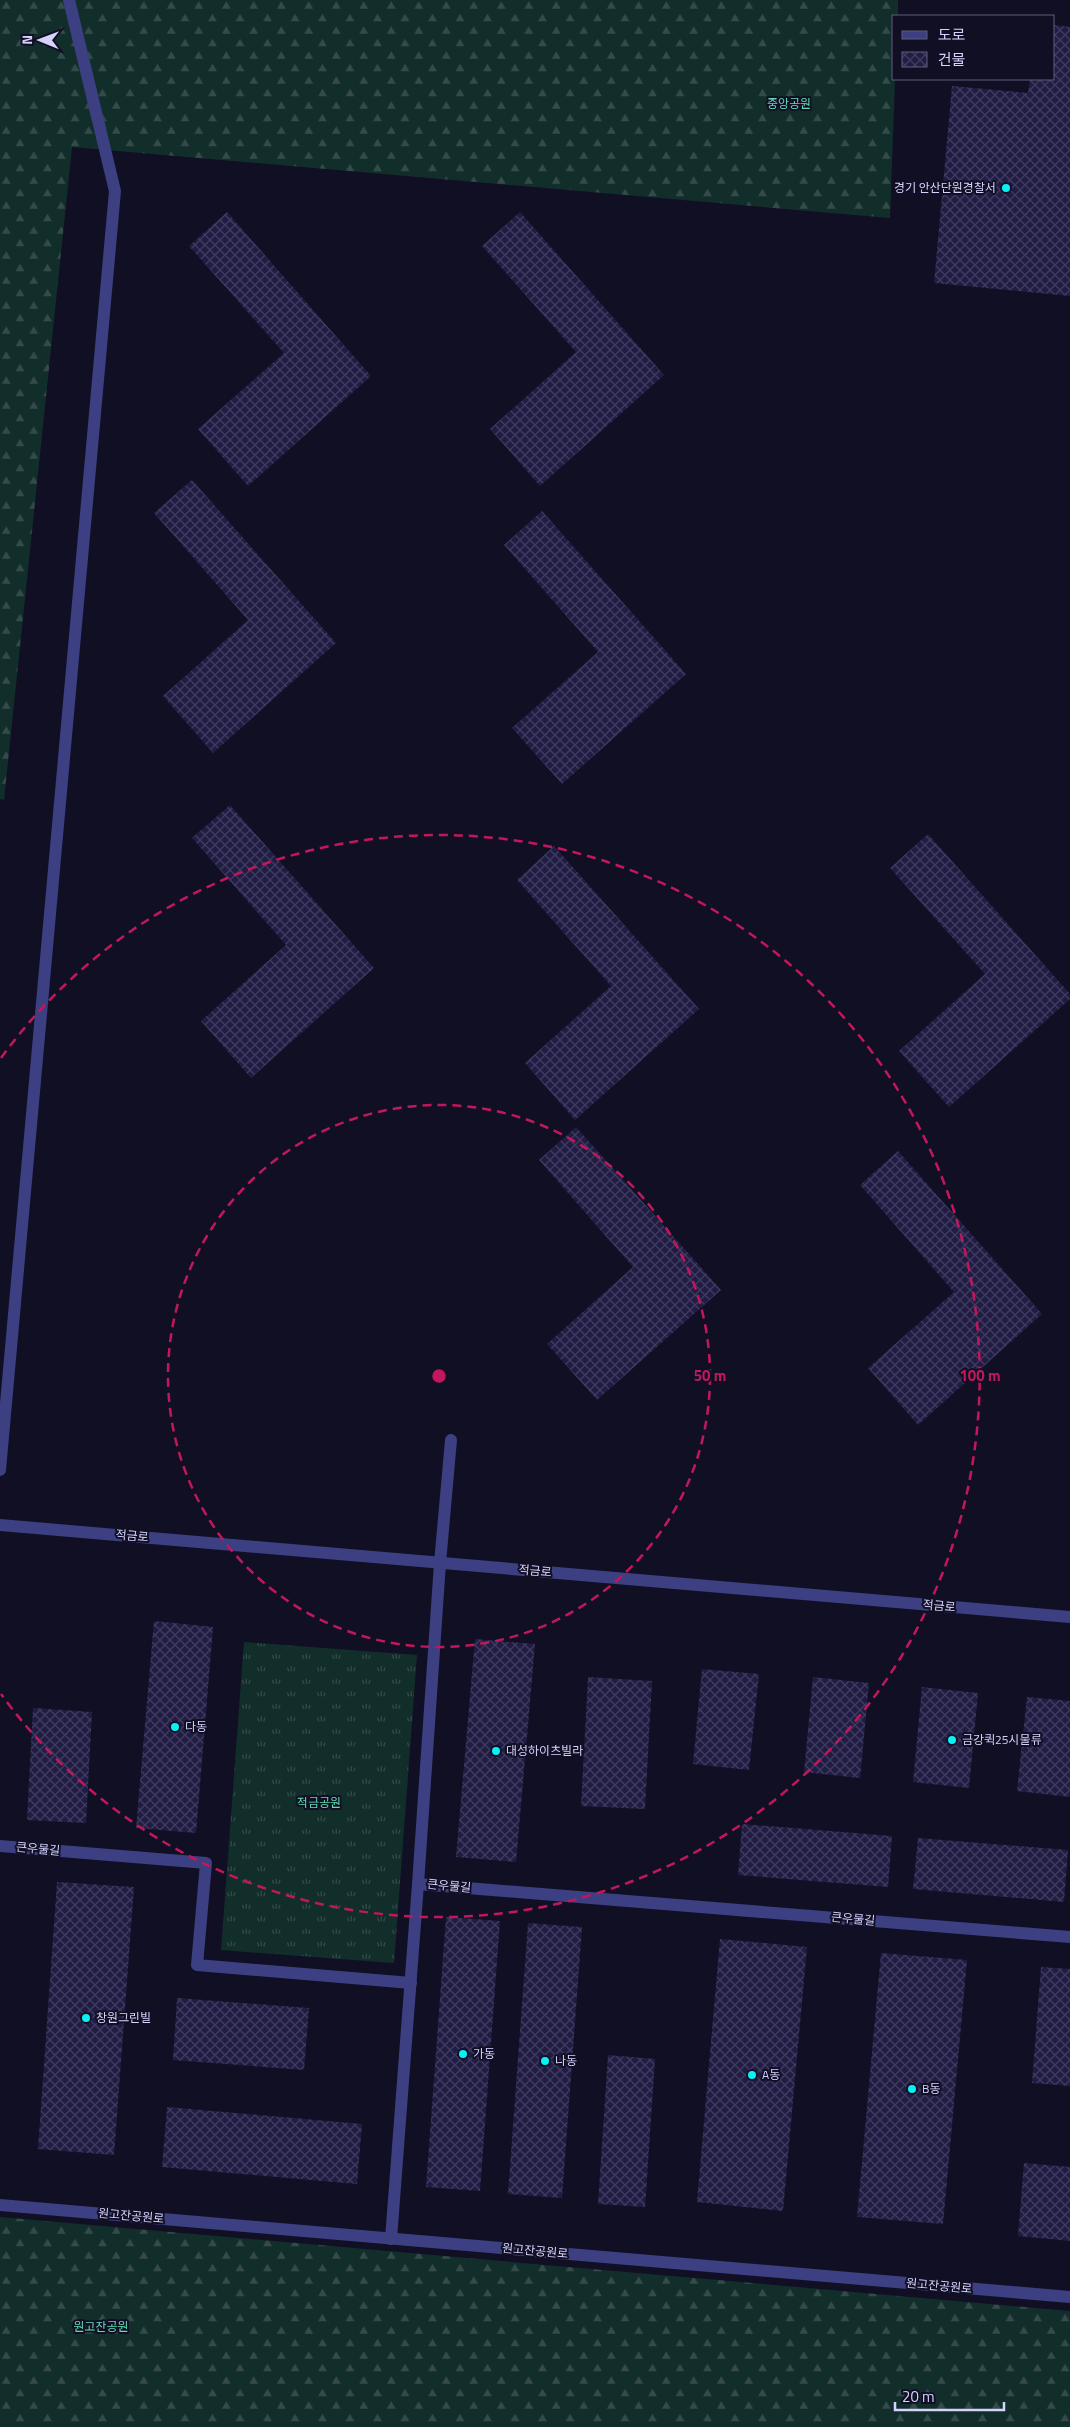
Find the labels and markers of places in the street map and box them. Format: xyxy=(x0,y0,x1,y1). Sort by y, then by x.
place label: 경기 안산단원경찰서 xyxy=(894,178,996,197)
marker: 경기 안산단원경찰서 xyxy=(1000,182,1012,194)
centre of rings xyxy=(430,1367,448,1385)
place label: 다동 xyxy=(185,1717,207,1736)
marker: 다동 xyxy=(169,1721,181,1733)
place label: 금강퀵25시물류 xyxy=(962,1730,1042,1749)
marker: 금강퀵25시물류 xyxy=(946,1734,958,1746)
place label: 대성하이츠빌라 xyxy=(506,1741,583,1760)
marker: 대성하이츠빌라 xyxy=(490,1745,502,1757)
place label: 창원그린빌 xyxy=(96,2008,151,2027)
marker: 창원그린빌 xyxy=(80,2012,92,2024)
place label: 가동 xyxy=(473,2044,495,2063)
marker: 가동 xyxy=(457,2048,469,2060)
place label: 나동 xyxy=(555,2051,577,2070)
marker: 나동 xyxy=(539,2055,551,2067)
place label: A동 xyxy=(762,2065,780,2084)
marker: A동 xyxy=(746,2069,758,2081)
place label: B동 xyxy=(922,2079,940,2098)
marker: B동 xyxy=(906,2083,918,2095)

